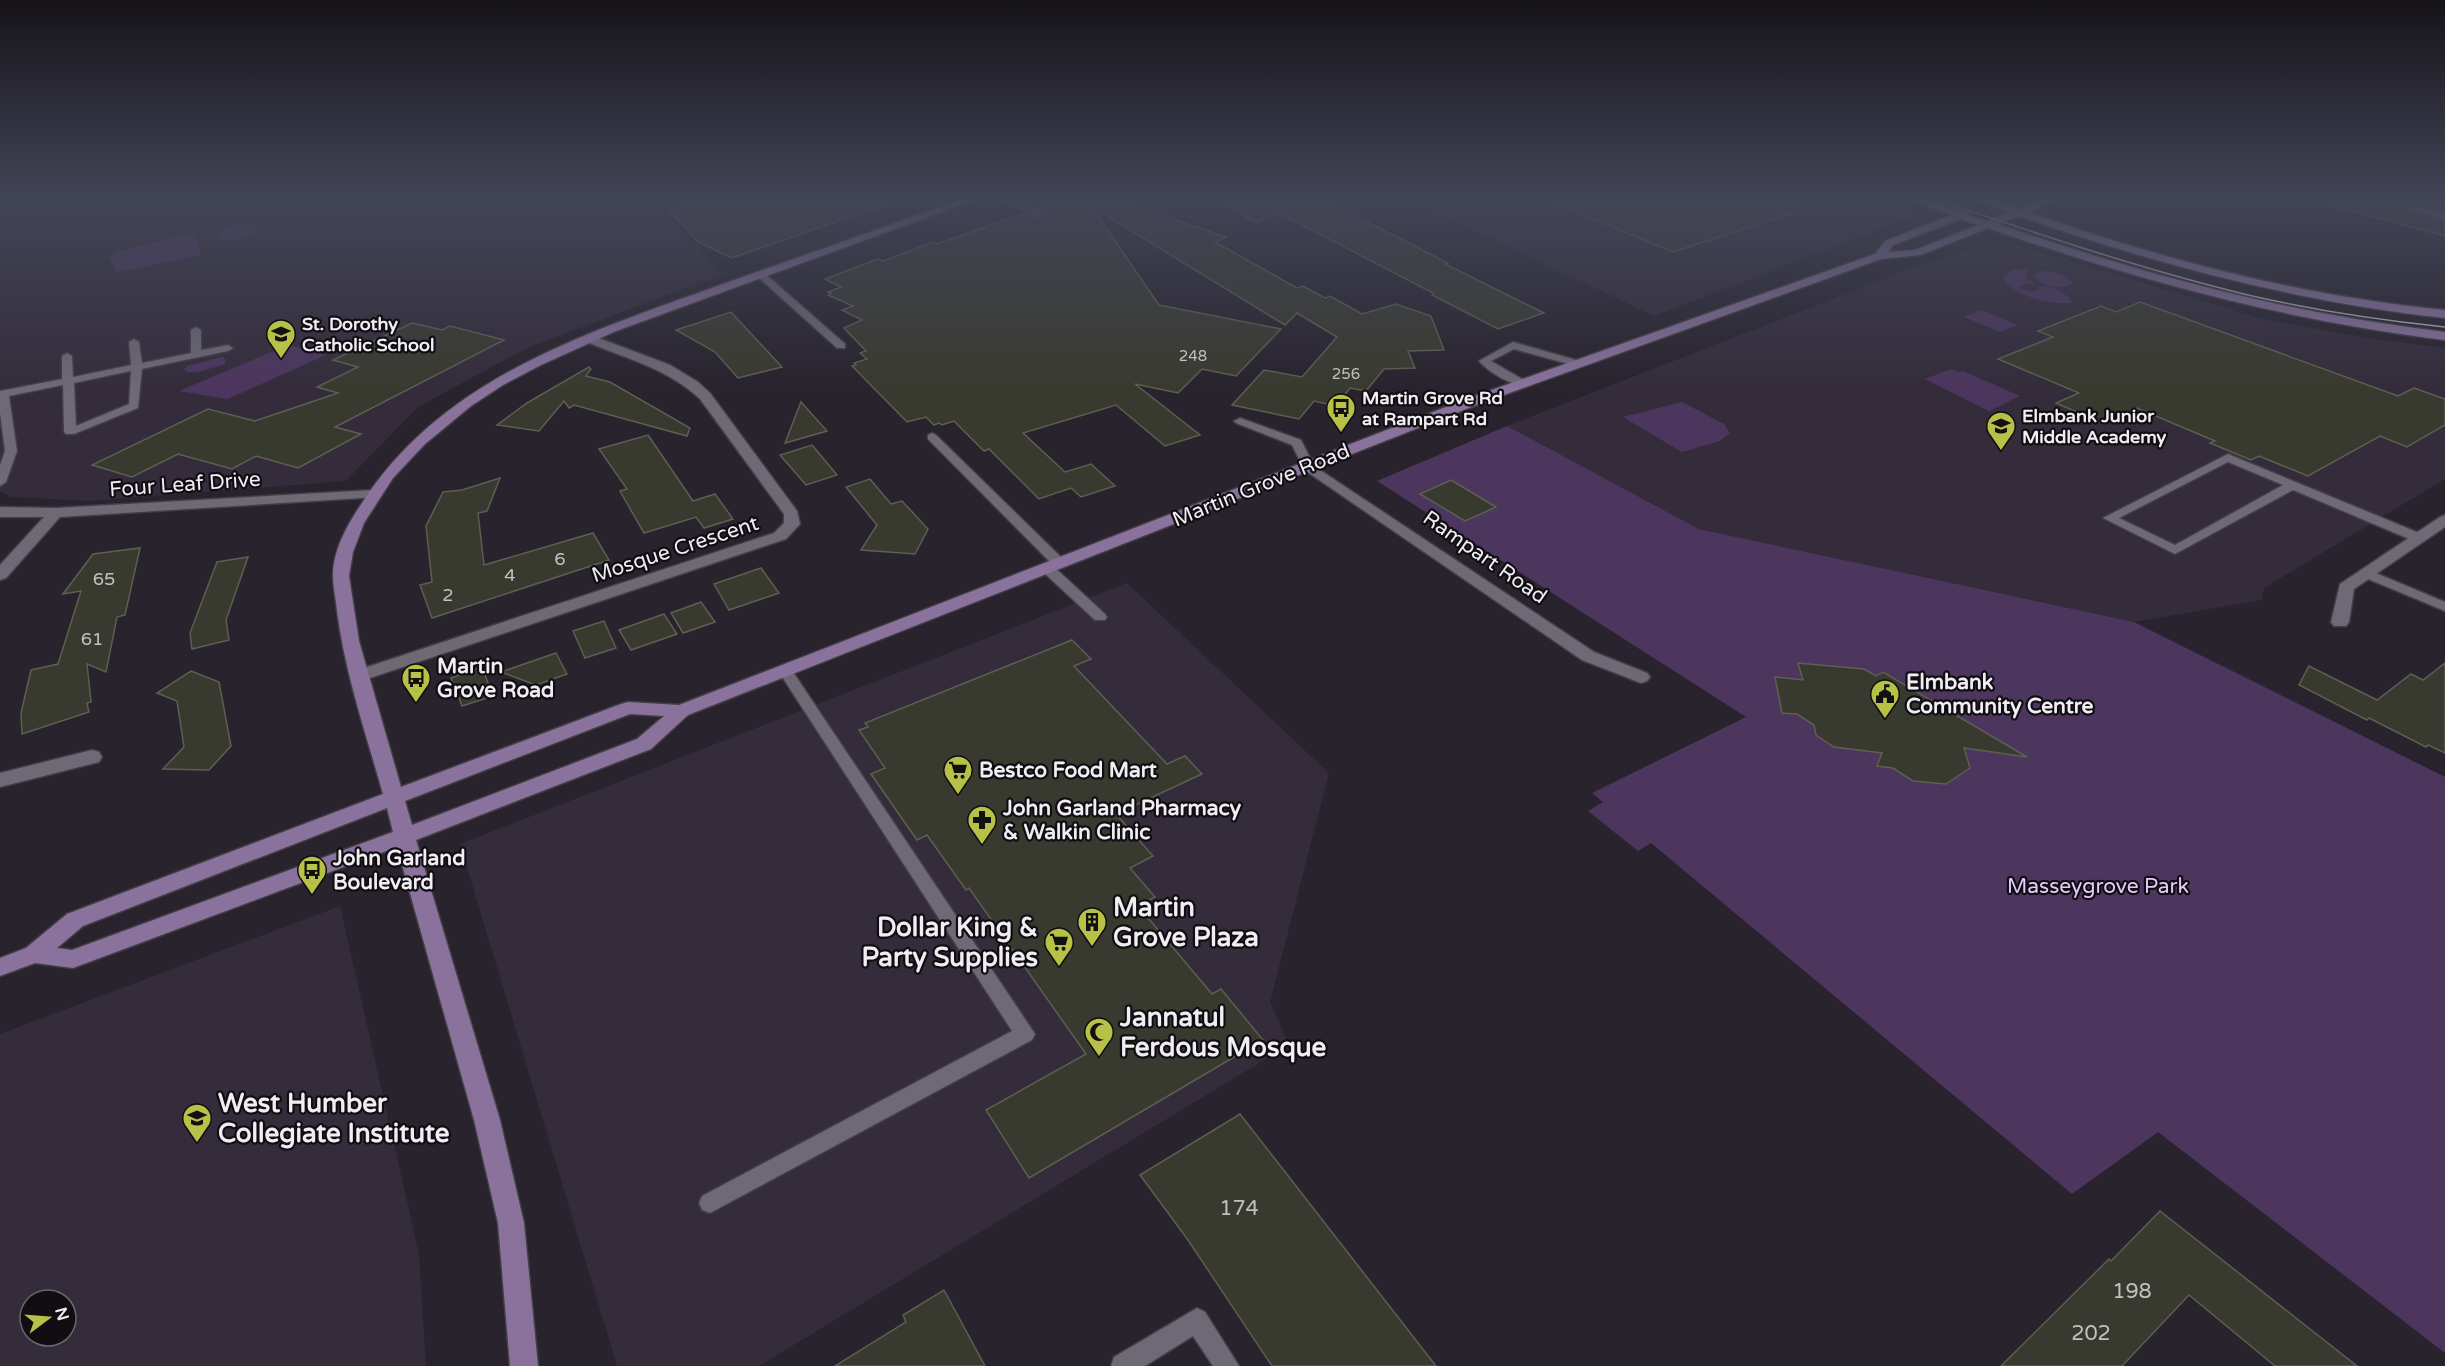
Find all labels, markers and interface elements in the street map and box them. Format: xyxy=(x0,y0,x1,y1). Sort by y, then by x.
place label: St. Dorothy Catholic School xyxy=(302,313,434,356)
school or university icon: St. Dorothy Catholic School xyxy=(265,318,297,360)
house number: 248 xyxy=(1179,347,1207,365)
house number: 256 xyxy=(1332,365,1360,383)
place label: Martin Grove Rd at Rampart Rd xyxy=(1362,387,1503,430)
bus stop icon: Martin Grove Rd at Rampart Rd xyxy=(1325,392,1357,434)
place label: Elmbank Junior Middle Academy xyxy=(2022,405,2167,448)
school or university icon: Elmbank Junior Middle Academy xyxy=(1985,410,2017,452)
street label: Martin Grove Road xyxy=(1169,438,1353,532)
street label: Four Leaf Drive xyxy=(108,467,262,502)
street label: Rampart Road xyxy=(1418,505,1551,609)
street label: Mosque Crescent xyxy=(589,511,762,588)
house number: 6 xyxy=(554,548,566,570)
house number: 4 xyxy=(504,564,516,586)
house number: 65 xyxy=(93,568,115,590)
house number: 2 xyxy=(442,584,454,606)
house number: 61 xyxy=(81,628,103,650)
place label: Martin Grove Road xyxy=(437,654,554,703)
bus stop icon: Martin Grove Road xyxy=(400,662,432,704)
place label: Elmbank Community Centre xyxy=(1906,670,2093,719)
public building icon: Elmbank Community Centre xyxy=(1869,678,1901,720)
supermarket icon: Bestco Food Mart xyxy=(942,754,974,796)
place label: Bestco Food Mart xyxy=(979,758,1157,783)
place label: John Garland Pharmacy & Walkin Clinic xyxy=(1002,796,1242,845)
pharmacy icon: John Garland Pharmacy & Walkin Clinic xyxy=(966,804,998,846)
place label: John Garland Boulevard xyxy=(332,846,465,895)
bus stop icon: John Garland Boulevard xyxy=(296,854,328,896)
park label: Masseygrove Park xyxy=(2007,874,2189,899)
place label: Martin Grove Plaza xyxy=(1113,892,1259,953)
building icon: Martin Grove Plaza xyxy=(1076,906,1108,948)
place label: Dollar King & Party Supplies xyxy=(862,912,1038,973)
supermarket icon: Dollar King & Party Supplies xyxy=(1043,926,1075,968)
place label: Jannatul Ferdous Mosque xyxy=(1119,1002,1327,1063)
mosque icon: Jannatul Ferdous Mosque xyxy=(1083,1016,1115,1058)
place label: West Humber Collegiate Institute xyxy=(218,1088,450,1149)
school or university icon: West Humber Collegiate Institute xyxy=(181,1102,213,1144)
house number: 174 xyxy=(1219,1196,1259,1221)
house number: 198 xyxy=(2112,1279,2152,1304)
north arrow xyxy=(18,1288,78,1348)
text: N xyxy=(50,1305,73,1323)
house number: 202 xyxy=(2071,1321,2111,1346)

